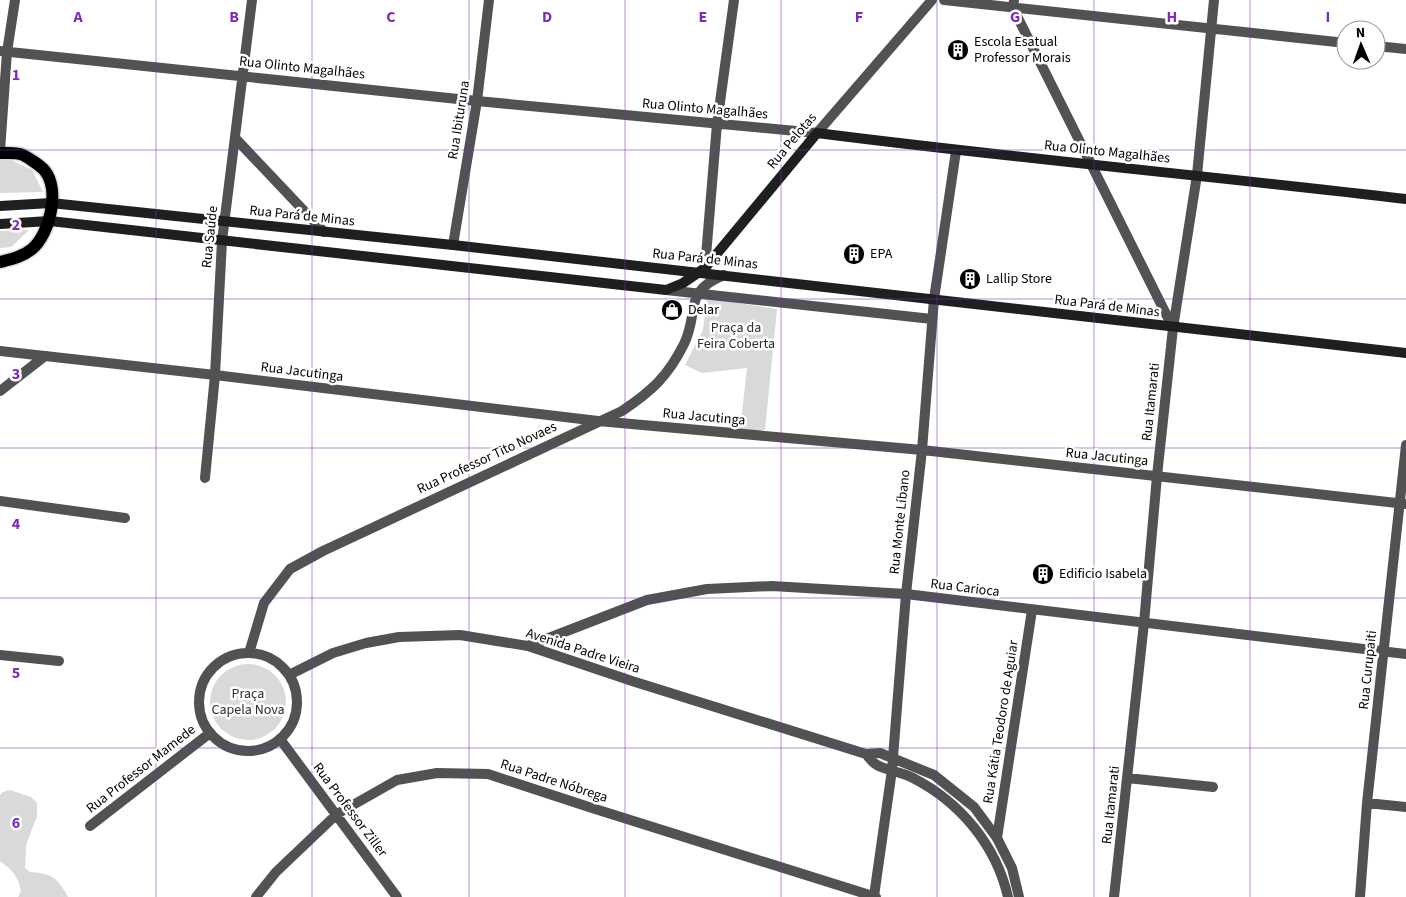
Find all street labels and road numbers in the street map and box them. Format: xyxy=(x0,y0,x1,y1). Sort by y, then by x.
street label: Rua Olinto Magalhães xyxy=(238,51,366,85)
street label: Rua Ibituruna xyxy=(443,79,475,161)
street label: Rua Olinto Magalhães xyxy=(641,94,769,124)
street label: Rua Pelotas xyxy=(762,108,822,174)
street label: Rua Olinto Magalhães xyxy=(1043,135,1171,169)
street label: Rua Pará de Minas xyxy=(248,201,356,231)
street label: Rua Saúde xyxy=(197,205,223,269)
street label: Rua Pará de Minas xyxy=(651,244,759,274)
street label: Rua Pará de Minas xyxy=(1053,290,1161,322)
street label: Rua Jacutinga xyxy=(260,357,344,387)
street label: Rua Itamarati xyxy=(1137,362,1165,442)
street label: Rua Jacutinga xyxy=(662,403,746,431)
street label: Rua Professor Tito Novaes xyxy=(414,417,560,499)
street label: Rua Jacutinga xyxy=(1065,443,1149,471)
street label: Rua Monte Líbano xyxy=(885,469,915,575)
street label: Rua Carioca xyxy=(929,574,1001,602)
street label: Avenida Padre Vieira xyxy=(523,623,643,679)
street label: Rua Curupaiti xyxy=(1354,629,1382,711)
street label: Rua Kátia Teodoro de Aguiar xyxy=(978,639,1024,805)
street label: Rua Professor Mamede xyxy=(82,720,200,818)
street label: Rua Padre Nóbrega xyxy=(498,754,610,808)
street label: Rua Professor Ziller xyxy=(308,759,392,861)
street label: Rua Itamarati xyxy=(1097,765,1125,845)

